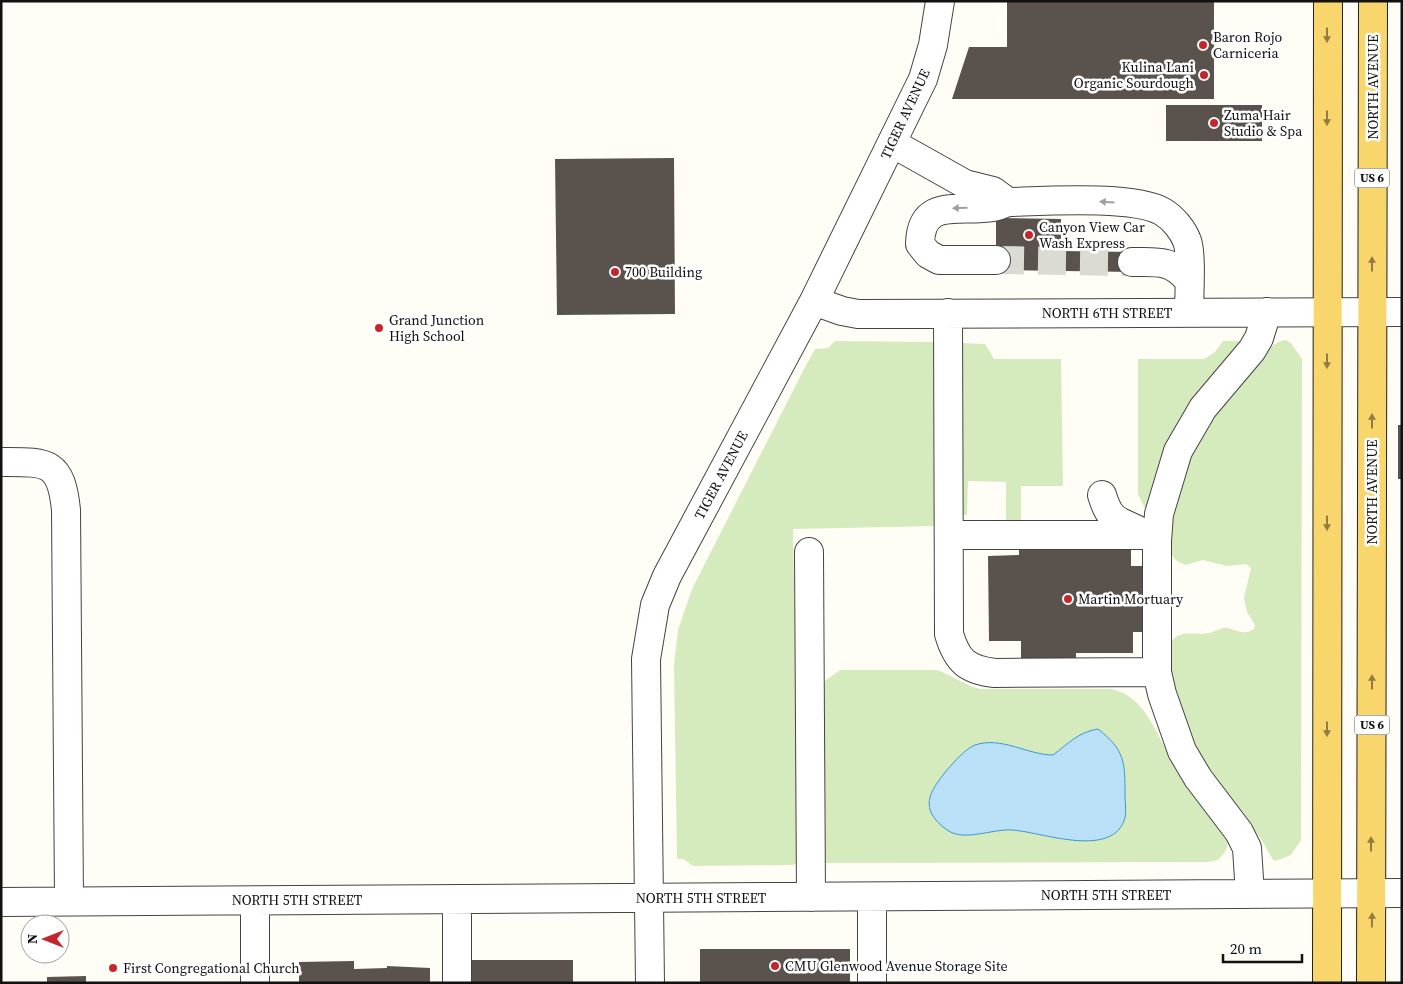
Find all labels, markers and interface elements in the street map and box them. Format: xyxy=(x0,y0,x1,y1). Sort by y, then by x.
place label: Baron Rojo Carniceria xyxy=(1213,27,1283,63)
one-way arrow xyxy=(1323,28,1331,44)
street label: NORTH AVENUE xyxy=(1363,35,1383,140)
marker: Baron Rojo Carniceria xyxy=(1197,39,1209,51)
place label: Kulina Lani Organic Sourdough xyxy=(1074,57,1194,93)
street label: TIGER AVENUE xyxy=(875,66,935,162)
marker: Kulina Lani Organic Sourdough xyxy=(1198,69,1210,81)
place label: Zuma Hair Studio & Spa xyxy=(1224,105,1303,141)
one-way arrow xyxy=(1323,110,1331,126)
marker: Zuma Hair Studio & Spa xyxy=(1208,117,1220,129)
road number: US 6 xyxy=(1354,168,1390,188)
one-way arrow xyxy=(1098,198,1114,206)
one-way arrow xyxy=(952,204,968,212)
place label: Canyon View Car Wash Express xyxy=(1039,217,1145,253)
marker: Canyon View Car Wash Express xyxy=(1023,229,1035,241)
one-way arrow xyxy=(1368,255,1376,271)
place label: 700 Building xyxy=(625,262,702,282)
marker: 700 Building xyxy=(609,266,621,278)
street label: NORTH 6TH STREET xyxy=(1042,303,1173,323)
place label: Grand Junction High School xyxy=(389,310,485,346)
marker: Grand Junction High School xyxy=(373,322,385,334)
one-way arrow xyxy=(1323,353,1331,369)
one-way arrow xyxy=(1368,413,1376,429)
street label: TIGER AVENUE xyxy=(689,427,753,523)
street label: NORTH AVENUE xyxy=(1362,440,1382,545)
one-way arrow xyxy=(1323,515,1331,531)
place label: Martin Mortuary xyxy=(1078,589,1184,609)
marker: Martin Mortuary xyxy=(1062,593,1074,605)
one-way arrow xyxy=(1368,674,1376,690)
road number: US 6 xyxy=(1354,716,1390,734)
one-way arrow xyxy=(1323,721,1331,737)
one-way arrow xyxy=(1367,836,1375,852)
street label: NORTH 5TH STREET xyxy=(1041,885,1172,905)
street label: NORTH 5TH STREET xyxy=(636,888,767,908)
street label: NORTH 5TH STREET xyxy=(232,890,363,910)
one-way arrow xyxy=(1368,912,1376,928)
north arrow xyxy=(20,914,70,964)
scale bar xyxy=(1223,932,1302,964)
text: N xyxy=(22,934,42,944)
text: 20 m xyxy=(1230,938,1262,959)
place label: CMU Glenwood Avenue Storage Site xyxy=(785,956,1008,976)
place label: First Congregational Church xyxy=(123,958,300,978)
marker: CMU Glenwood Avenue Storage Site xyxy=(769,960,781,972)
marker: First Congregational Church xyxy=(107,962,119,974)

